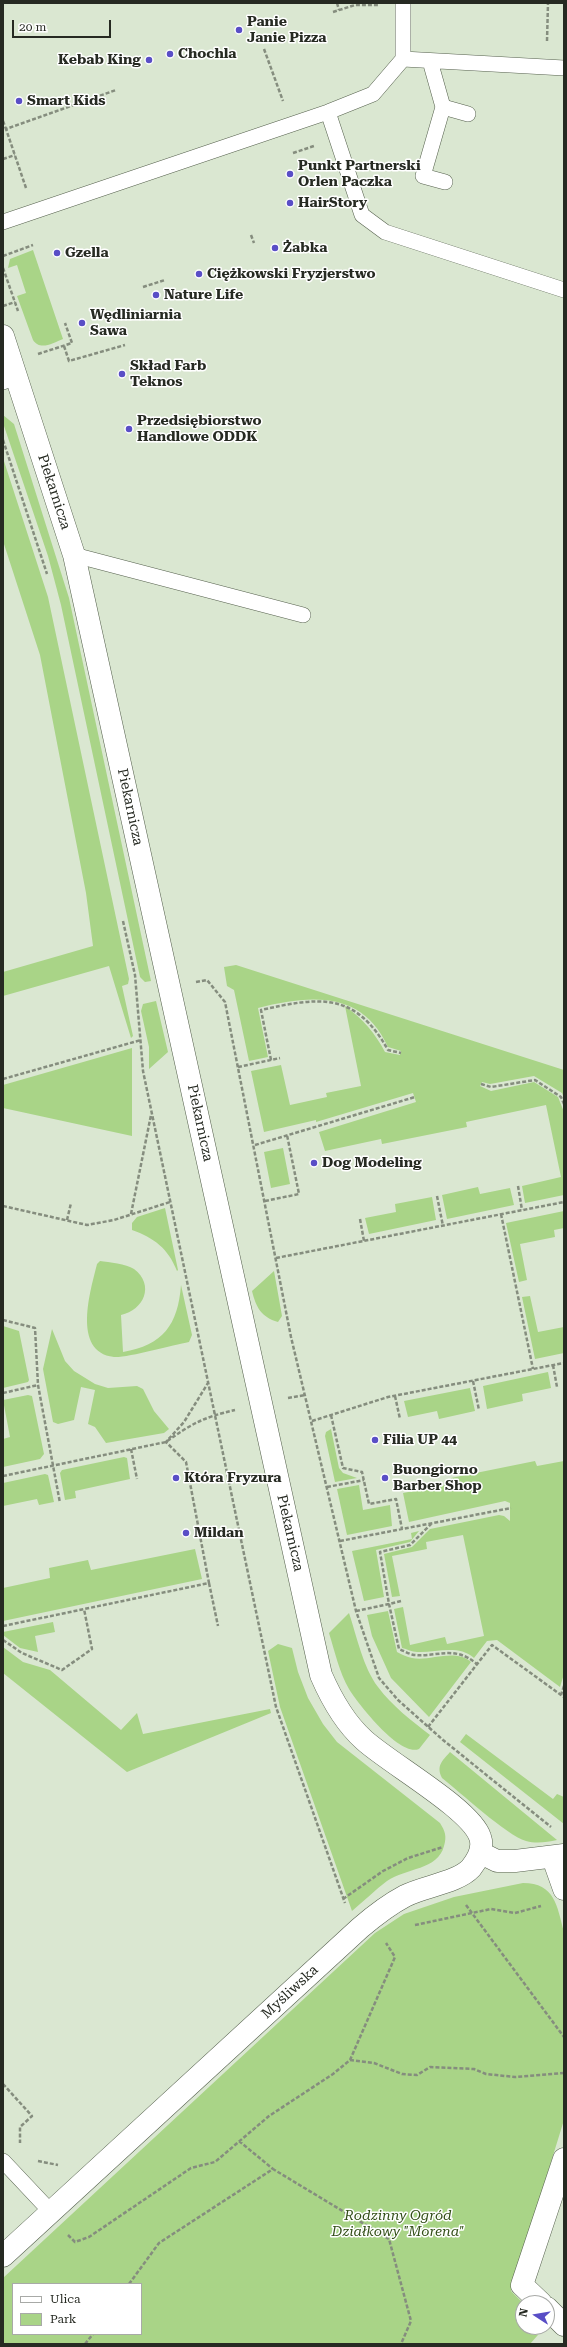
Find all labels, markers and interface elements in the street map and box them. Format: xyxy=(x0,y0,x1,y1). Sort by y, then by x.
scale bar xyxy=(14,12,113,38)
place label: Panie Janie Pizza xyxy=(247,14,326,46)
text: 20 m xyxy=(19,20,46,34)
marker: Panie Janie Pizza xyxy=(234,25,244,35)
place label: Chochla xyxy=(178,46,236,62)
marker: Chochla xyxy=(165,49,175,59)
place label: Kebab King xyxy=(58,52,141,68)
marker: Kebab King xyxy=(144,55,154,65)
place label: Smart Kids xyxy=(27,93,106,109)
marker: Smart Kids xyxy=(14,96,24,106)
place label: Punkt Partnerski Orlen Paczka xyxy=(298,158,421,190)
marker: Punkt Partnerski Orlen Paczka xyxy=(285,169,295,179)
place label: HairStory xyxy=(298,195,367,211)
marker: HairStory xyxy=(285,198,295,208)
place label: Żabka xyxy=(283,240,327,256)
marker: Żabka xyxy=(270,243,280,253)
place label: Gzella xyxy=(65,245,109,261)
marker: Gzella xyxy=(52,248,62,258)
place label: Ciężkowski Fryzjerstwo xyxy=(207,266,375,282)
marker: Ciężkowski Fryzjerstwo xyxy=(194,269,204,279)
place label: Nature Life xyxy=(164,287,243,303)
marker: Nature Life xyxy=(151,290,161,300)
place label: Wędliniarnia Sawa xyxy=(90,307,181,340)
marker: Wędliniarnia Sawa xyxy=(77,318,87,328)
place label: Skład Farb Teknos xyxy=(130,358,206,390)
marker: Skład Farb Teknos xyxy=(117,369,127,379)
place label: Przedsiębiorstwo Handlowe ODDK xyxy=(137,413,261,446)
marker: Przedsiębiorstwo Handlowe ODDK xyxy=(124,424,134,434)
street label: Piekarnicza xyxy=(34,452,74,532)
street label: Piekarnicza xyxy=(114,767,146,847)
street label: Piekarnicza xyxy=(184,1083,216,1163)
place label: Dog Modeling xyxy=(322,1155,422,1171)
marker: Dog Modeling xyxy=(309,1158,319,1168)
place label: Filia UP 44 xyxy=(383,1432,457,1448)
marker: Filia UP 44 xyxy=(370,1435,380,1445)
place label: Buongiorno Barber Shop xyxy=(393,1462,482,1494)
place label: Która Fryzura xyxy=(184,1470,282,1486)
marker: Która Fryzura xyxy=(171,1473,181,1483)
marker: Buongiorno Barber Shop xyxy=(380,1473,390,1483)
street label: Piekarnicza xyxy=(273,1493,307,1573)
place label: Mildan xyxy=(194,1525,244,1541)
marker: Mildan xyxy=(181,1528,191,1538)
street label: Myśliwska xyxy=(258,1962,322,2022)
park label: Rodzinny Ogród Działkowy "Morena" xyxy=(332,2208,464,2240)
legend xyxy=(12,2283,142,2335)
text: Ulica xyxy=(50,2292,80,2306)
north arrow xyxy=(515,2295,555,2335)
text: N xyxy=(517,2307,531,2318)
text: Park xyxy=(50,2312,76,2326)

